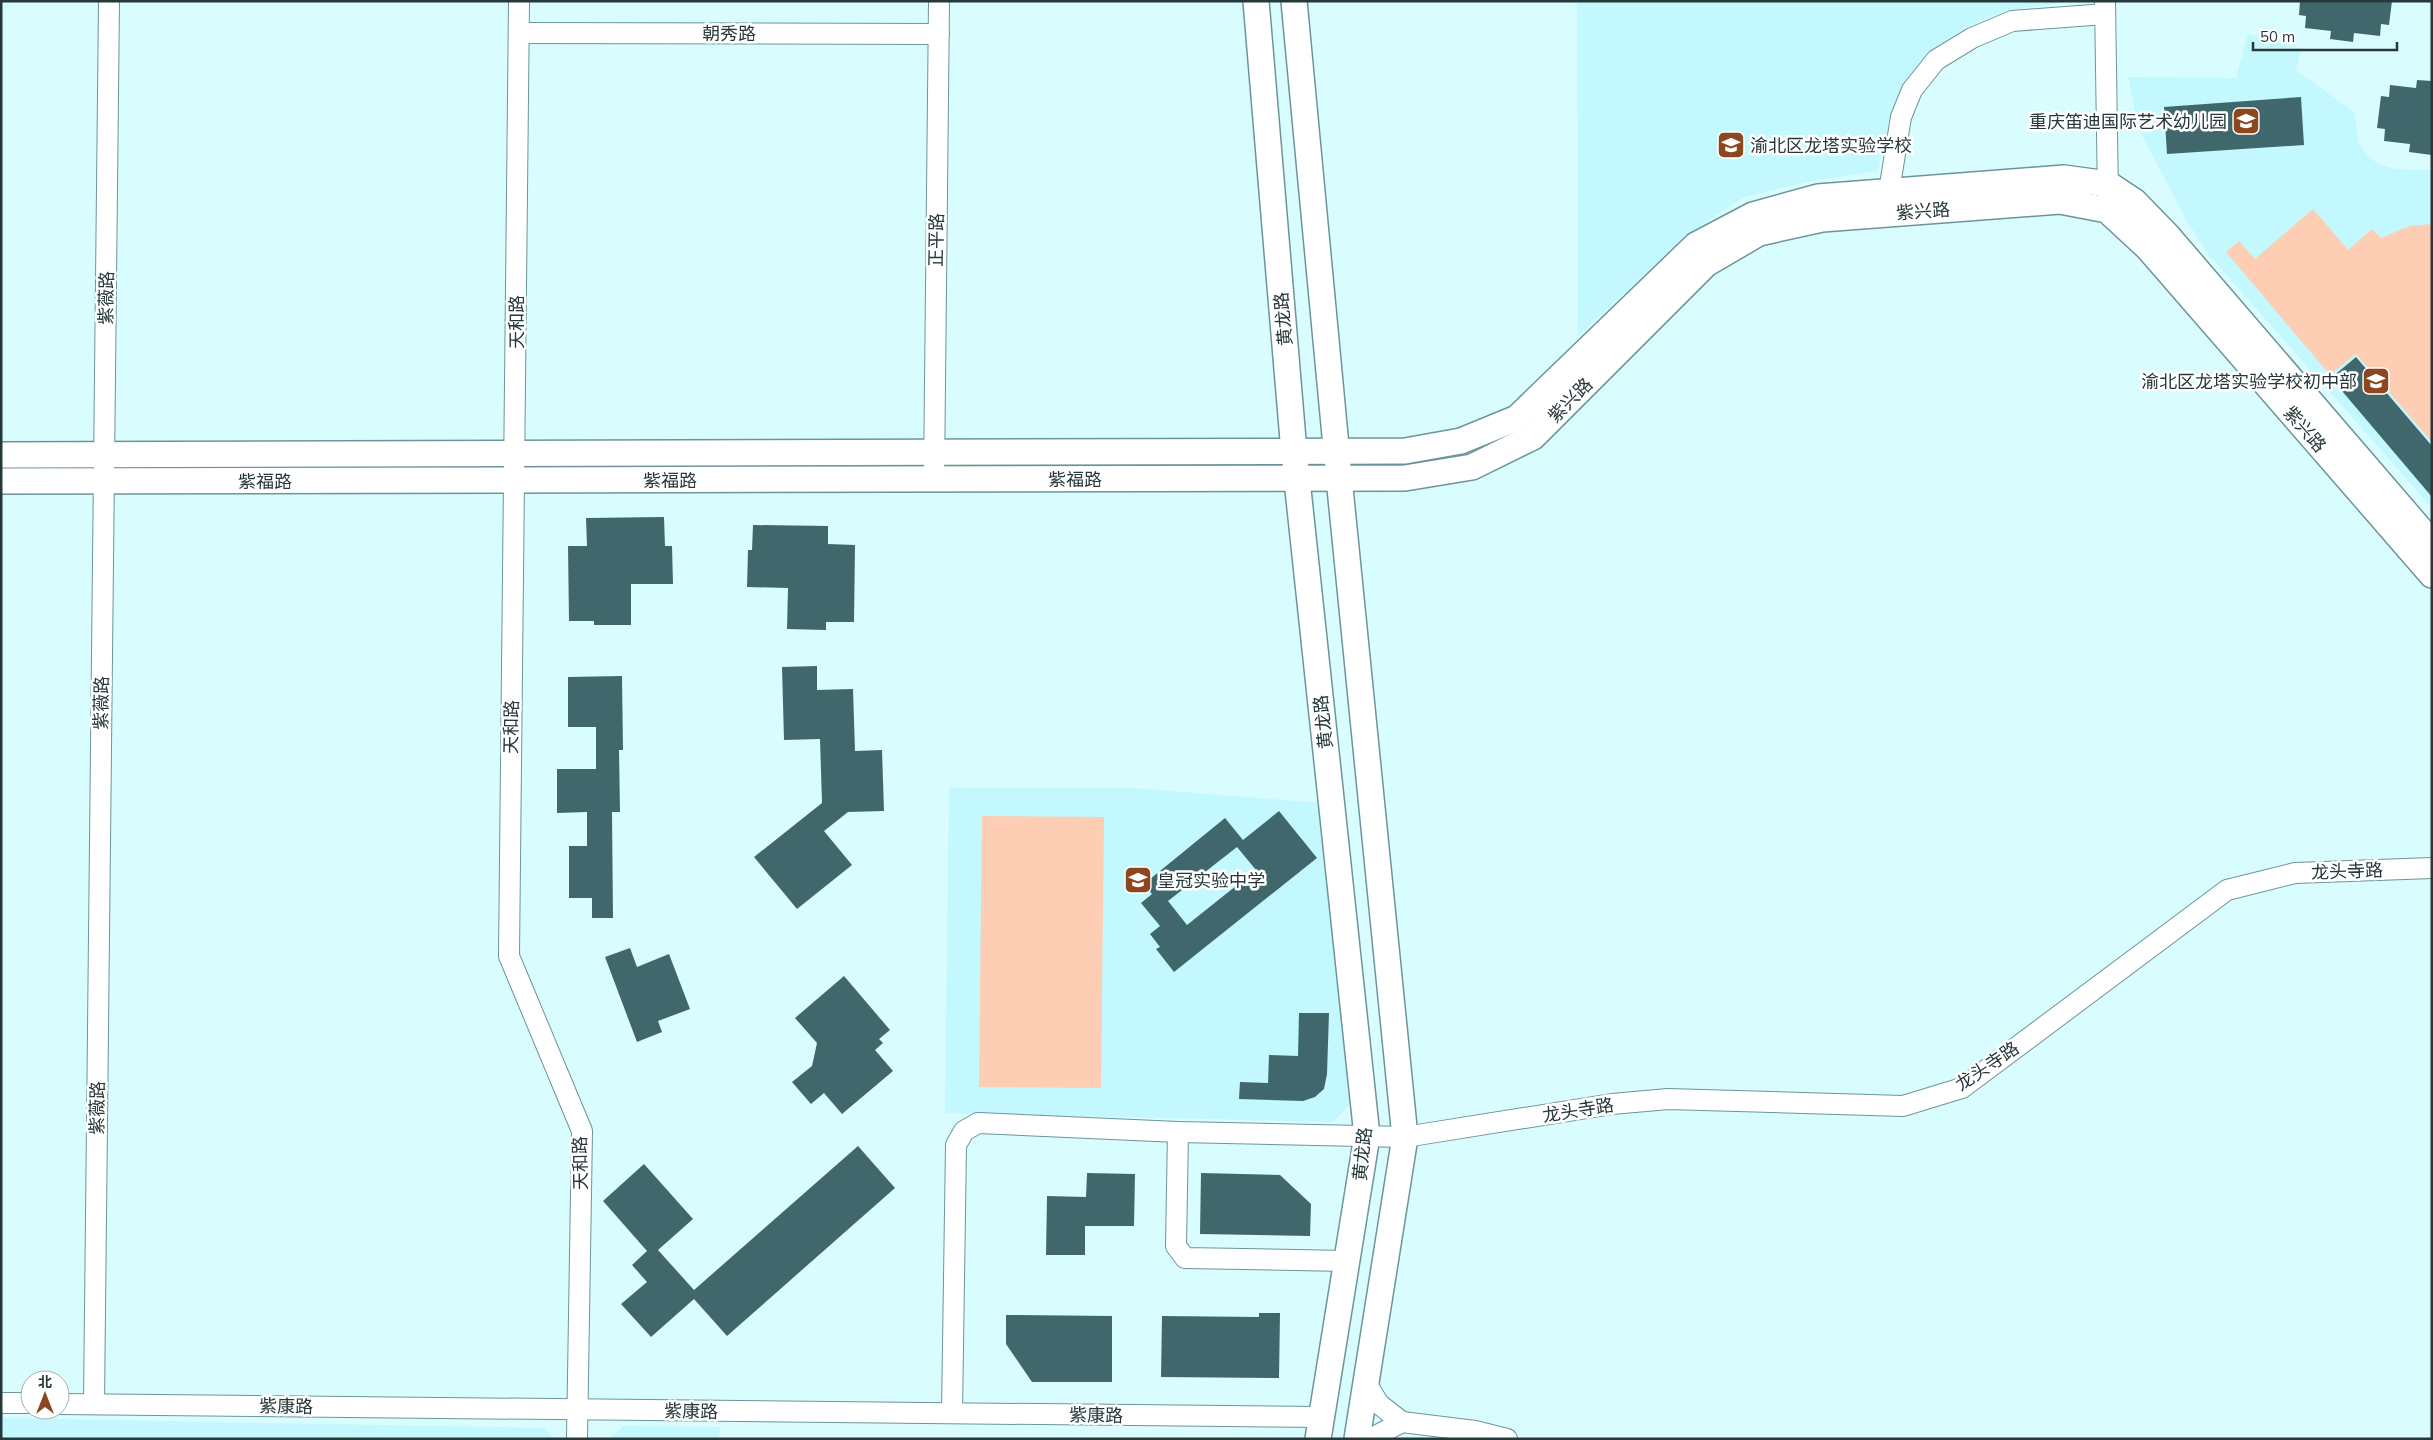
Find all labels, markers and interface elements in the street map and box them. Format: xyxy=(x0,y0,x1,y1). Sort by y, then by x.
scale bar xyxy=(2253,20,2397,52)
street label: 朝秀路 xyxy=(702,22,756,45)
text: 50 m xyxy=(2260,27,2295,46)
school or university icon: 重庆笛迪国际艺术幼儿园 xyxy=(2231,106,2261,136)
place label: 重庆笛迪国际艺术幼儿园 xyxy=(2029,110,2227,133)
school or university icon: 渝北区龙塔实验学校 xyxy=(1716,130,1746,160)
place label: 渝北区龙塔实验学校 xyxy=(1750,134,1912,157)
street label: 紫兴路 xyxy=(1895,198,1951,224)
street label: 正平路 xyxy=(924,213,948,267)
street label: 紫薇路 xyxy=(94,271,118,325)
street label: 黄龙路 xyxy=(1269,291,1297,347)
street label: 天和路 xyxy=(505,295,528,349)
school or university icon: 渝北区龙塔实验学校初中部 xyxy=(2361,366,2391,396)
place label: 渝北区龙塔实验学校初中部 xyxy=(2141,370,2357,393)
street label: 紫兴路 xyxy=(1543,373,1597,427)
street label: 紫兴路 xyxy=(2279,401,2331,457)
street label: 紫福路 xyxy=(1048,468,1102,491)
street label: 紫福路 xyxy=(643,469,697,492)
street label: 紫福路 xyxy=(238,470,292,493)
street label: 紫薇路 xyxy=(89,676,113,730)
street label: 黄龙路 xyxy=(1309,694,1337,750)
street label: 天和路 xyxy=(499,700,523,754)
street label: 龙头寺路 xyxy=(2311,858,2383,884)
school or university icon: 皇冠实验中学 xyxy=(1123,865,1153,895)
place label: 皇冠实验中学 xyxy=(1157,869,1265,892)
street label: 龙头寺路 xyxy=(1951,1036,2023,1096)
street label: 紫薇路 xyxy=(85,1081,109,1135)
street label: 龙头寺路 xyxy=(1541,1093,1615,1127)
street label: 黄龙路 xyxy=(1348,1126,1376,1182)
street label: 天和路 xyxy=(568,1136,592,1190)
north arrow xyxy=(20,1370,70,1420)
text: 北 xyxy=(38,1373,52,1391)
street label: 紫康路 xyxy=(259,1394,313,1418)
street label: 紫康路 xyxy=(664,1399,718,1423)
street label: 紫康路 xyxy=(1069,1403,1123,1427)

